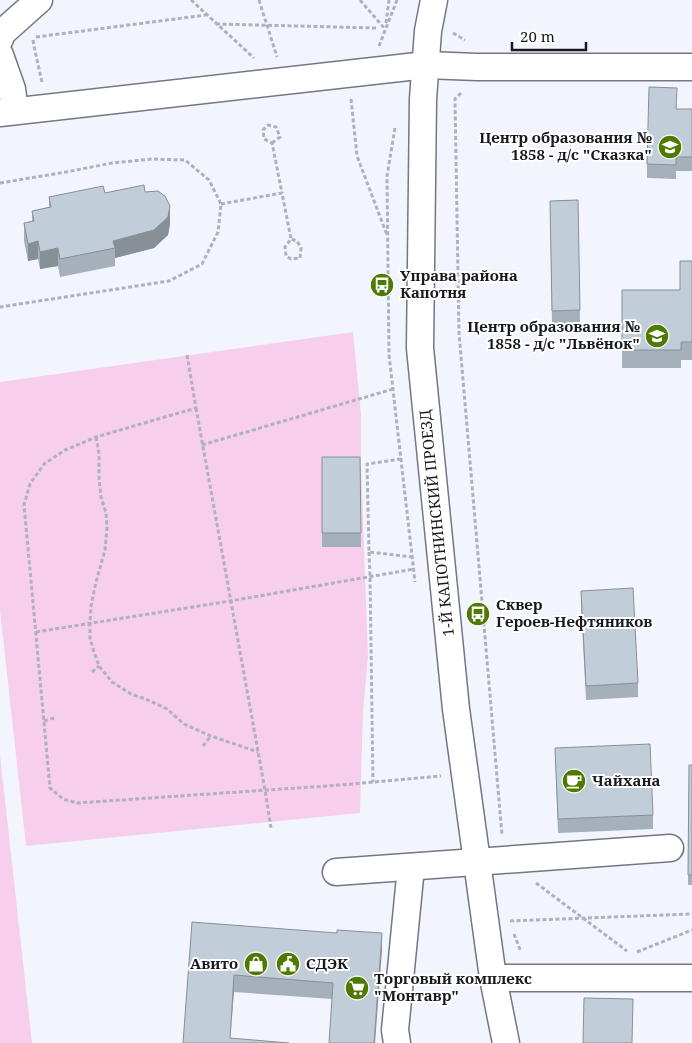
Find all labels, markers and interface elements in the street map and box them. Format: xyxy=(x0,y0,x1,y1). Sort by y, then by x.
scale bar xyxy=(512,20,586,52)
text: 20 m xyxy=(520,26,555,46)
place label: Центр образования № 1858 - д/с "Сказка" xyxy=(479,127,653,164)
school or university icon: Центр образования № 1858 - д/с "Сказка" xyxy=(657,134,683,160)
place label: Управа района Капотня xyxy=(400,265,518,302)
bus stop icon: Управа района Капотня xyxy=(369,272,395,298)
place label: Центр образования № 1858 - д/с "Львёнок" xyxy=(467,316,641,353)
school or university icon: Центр образования № 1858 - д/с "Львёнок" xyxy=(644,323,670,349)
street label: 1-Й КАПОТНИНСКИЙ ПРОЕЗД xyxy=(414,409,458,637)
place label: Сквер Героев-Нефтяников xyxy=(496,594,652,631)
bus stop icon: Сквер Героев-Нефтяников xyxy=(465,601,491,627)
cafe icon: Чайхана xyxy=(561,768,587,794)
place label: Чайхана xyxy=(592,770,661,790)
shop icon: Авито xyxy=(243,951,269,977)
public building icon: СДЭК xyxy=(275,951,301,977)
place label: Авито xyxy=(190,953,238,973)
place label: СДЭК xyxy=(306,953,348,973)
place label: Торговый комплекс "Монтавр" xyxy=(374,968,532,1005)
supermarket icon: Торговый комплекс "Монтавр" xyxy=(344,975,370,1001)

